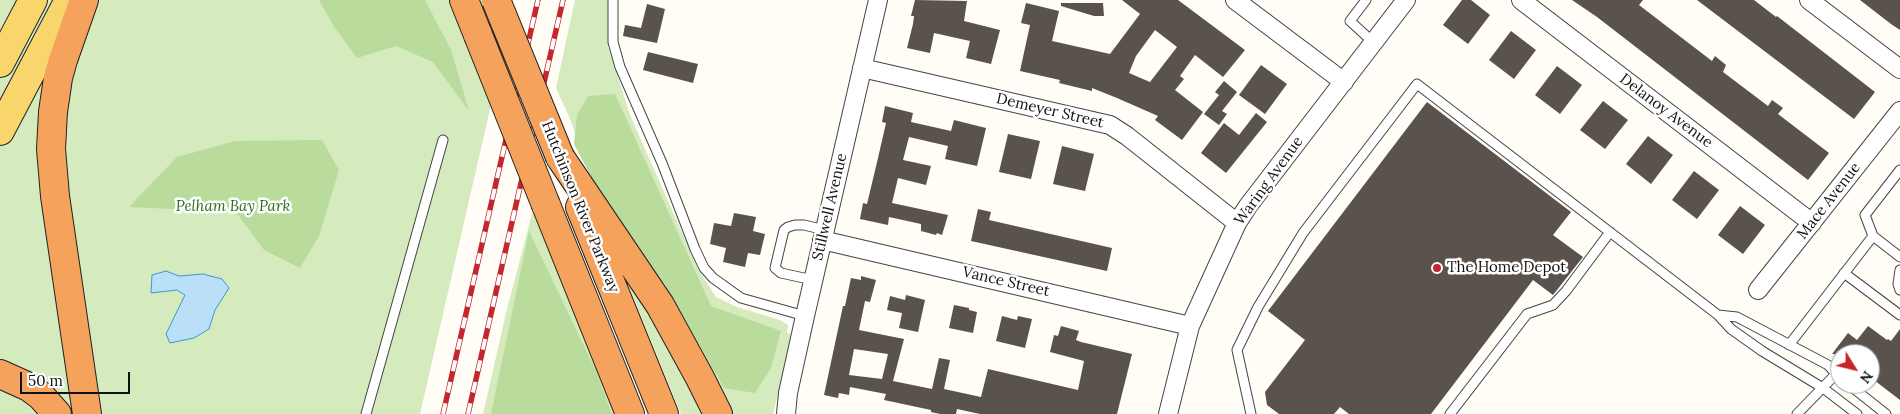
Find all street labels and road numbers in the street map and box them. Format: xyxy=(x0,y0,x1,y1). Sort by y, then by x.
street label: Delanoy Avenue xyxy=(1616,70,1716,152)
street label: Demeyer Street xyxy=(995,90,1105,132)
street label: Hutchinson River Parkway xyxy=(537,119,623,295)
street label: Waring Avenue xyxy=(1231,133,1307,229)
street label: Stillwell Avenue xyxy=(809,152,851,262)
street label: Mace Avenue xyxy=(1793,159,1865,243)
street label: Vance Street xyxy=(961,263,1051,301)

